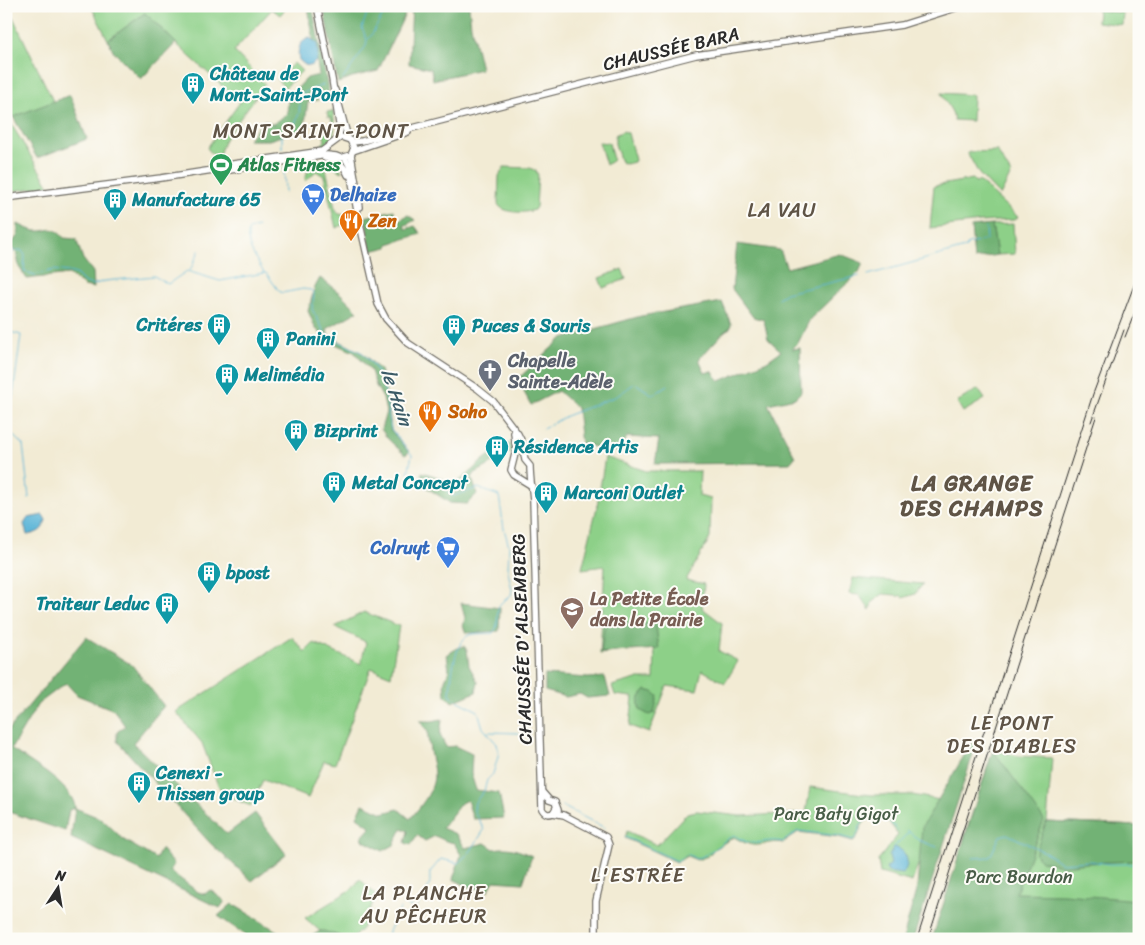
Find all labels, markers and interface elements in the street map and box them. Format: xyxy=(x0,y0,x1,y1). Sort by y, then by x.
street label: CHAUSSÉE BARA xyxy=(600,18,742,80)
place label: Château de Mont-Saint-Pont xyxy=(209,58,349,111)
building icon: Château de Mont-Saint-Pont xyxy=(180,71,206,105)
district label: MONT-SAINT-PONT xyxy=(213,114,410,149)
place label: Atlas Fitness xyxy=(237,149,341,181)
sports icon: Atlas Fitness xyxy=(208,152,234,186)
place label: Delhaize xyxy=(330,179,397,211)
supermarket icon: Delhaize xyxy=(300,182,326,216)
place label: Manufacture 65 xyxy=(131,184,261,216)
building icon: Manufacture 65 xyxy=(102,187,128,221)
district label: LA VAU xyxy=(748,193,816,228)
place label: Zen xyxy=(367,205,397,237)
restaurant icon: Zen xyxy=(338,208,364,242)
place label: Critéres xyxy=(135,309,203,341)
place label: Puces & Souris xyxy=(472,310,591,342)
building icon: Critéres xyxy=(206,312,232,346)
building icon: Puces & Souris xyxy=(441,313,467,347)
place label: Panini xyxy=(286,323,336,355)
building icon: Panini xyxy=(255,326,281,360)
place label: Chapelle Sainte-Adèle xyxy=(507,345,614,398)
church icon: Chapelle Sainte-Adèle xyxy=(477,358,503,392)
place label: Melimédia xyxy=(243,359,325,391)
building icon: Melimédia xyxy=(214,362,240,396)
water label: le Hain xyxy=(372,364,423,432)
place label: Soho xyxy=(447,396,488,428)
restaurant icon: Soho xyxy=(417,399,443,433)
place label: Bizprint xyxy=(314,415,378,447)
building icon: Bizprint xyxy=(283,418,309,452)
place label: Résidence Artis xyxy=(513,431,639,463)
building icon: Résidence Artis xyxy=(484,434,510,468)
district label: LA GRANGE DES CHAMPS xyxy=(900,464,1044,528)
place label: Metal Concept xyxy=(351,467,469,499)
building icon: Metal Concept xyxy=(321,470,347,504)
place label: Marconi Outlet xyxy=(563,477,685,509)
building icon: Marconi Outlet xyxy=(533,480,559,514)
place label: Colruyt xyxy=(369,532,430,564)
street label: CHAUSSÉE D'ALSEMBERG xyxy=(502,533,542,745)
supermarket icon: Colruyt xyxy=(435,535,461,569)
place label: bpost xyxy=(225,557,270,589)
building icon: bpost xyxy=(196,560,222,594)
place label: La Petite École dans la Prairie xyxy=(590,583,709,636)
place label: Traiteur Leduc xyxy=(36,588,150,620)
building icon: Traiteur Leduc xyxy=(154,591,180,625)
school or university icon: La Petite École dans la Prairie xyxy=(559,596,585,630)
district label: LE PONT DES DIABLES xyxy=(947,706,1077,764)
place label: Cenexi - Thissen group xyxy=(155,757,265,810)
building icon: Cenexi - Thissen group xyxy=(126,770,152,804)
park label: Parc Baty Gigot xyxy=(774,798,899,830)
district label: L'ESTRÉE xyxy=(591,858,686,893)
park label: Parc Bourdon xyxy=(965,861,1073,893)
north arrow xyxy=(32,862,82,912)
text: N xyxy=(52,862,68,889)
district label: LA PLANCHE AU PÊCHEUR xyxy=(360,876,487,934)

